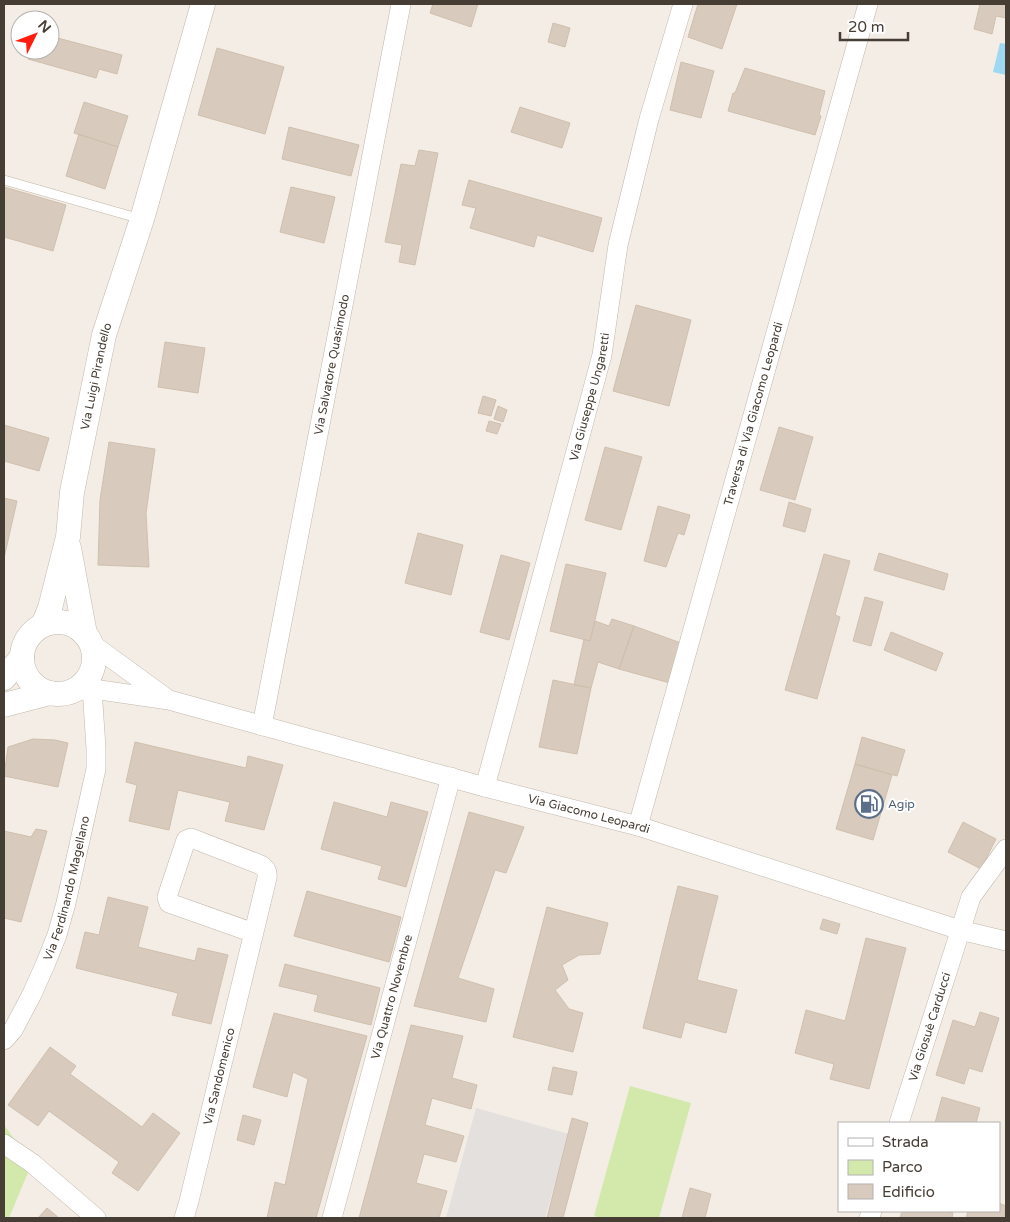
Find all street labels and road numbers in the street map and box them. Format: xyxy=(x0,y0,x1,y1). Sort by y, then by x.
street label: Via Salvatore Quasimodo xyxy=(311,293,352,436)
street label: Traversa di Via Giacomo Leopardi xyxy=(721,320,786,507)
street label: Via Luigi Pirandello xyxy=(78,321,115,431)
street label: Via Giuseppe Ungaretti xyxy=(567,332,612,463)
street label: Via Giacomo Leopardi xyxy=(527,791,652,836)
street label: Via Ferdinando Magellano xyxy=(41,815,92,963)
street label: Via Quattro Novembre xyxy=(368,933,415,1061)
street label: Via Giosuè Carducci xyxy=(906,970,954,1083)
street label: Via Sandomenico xyxy=(201,1026,238,1126)

